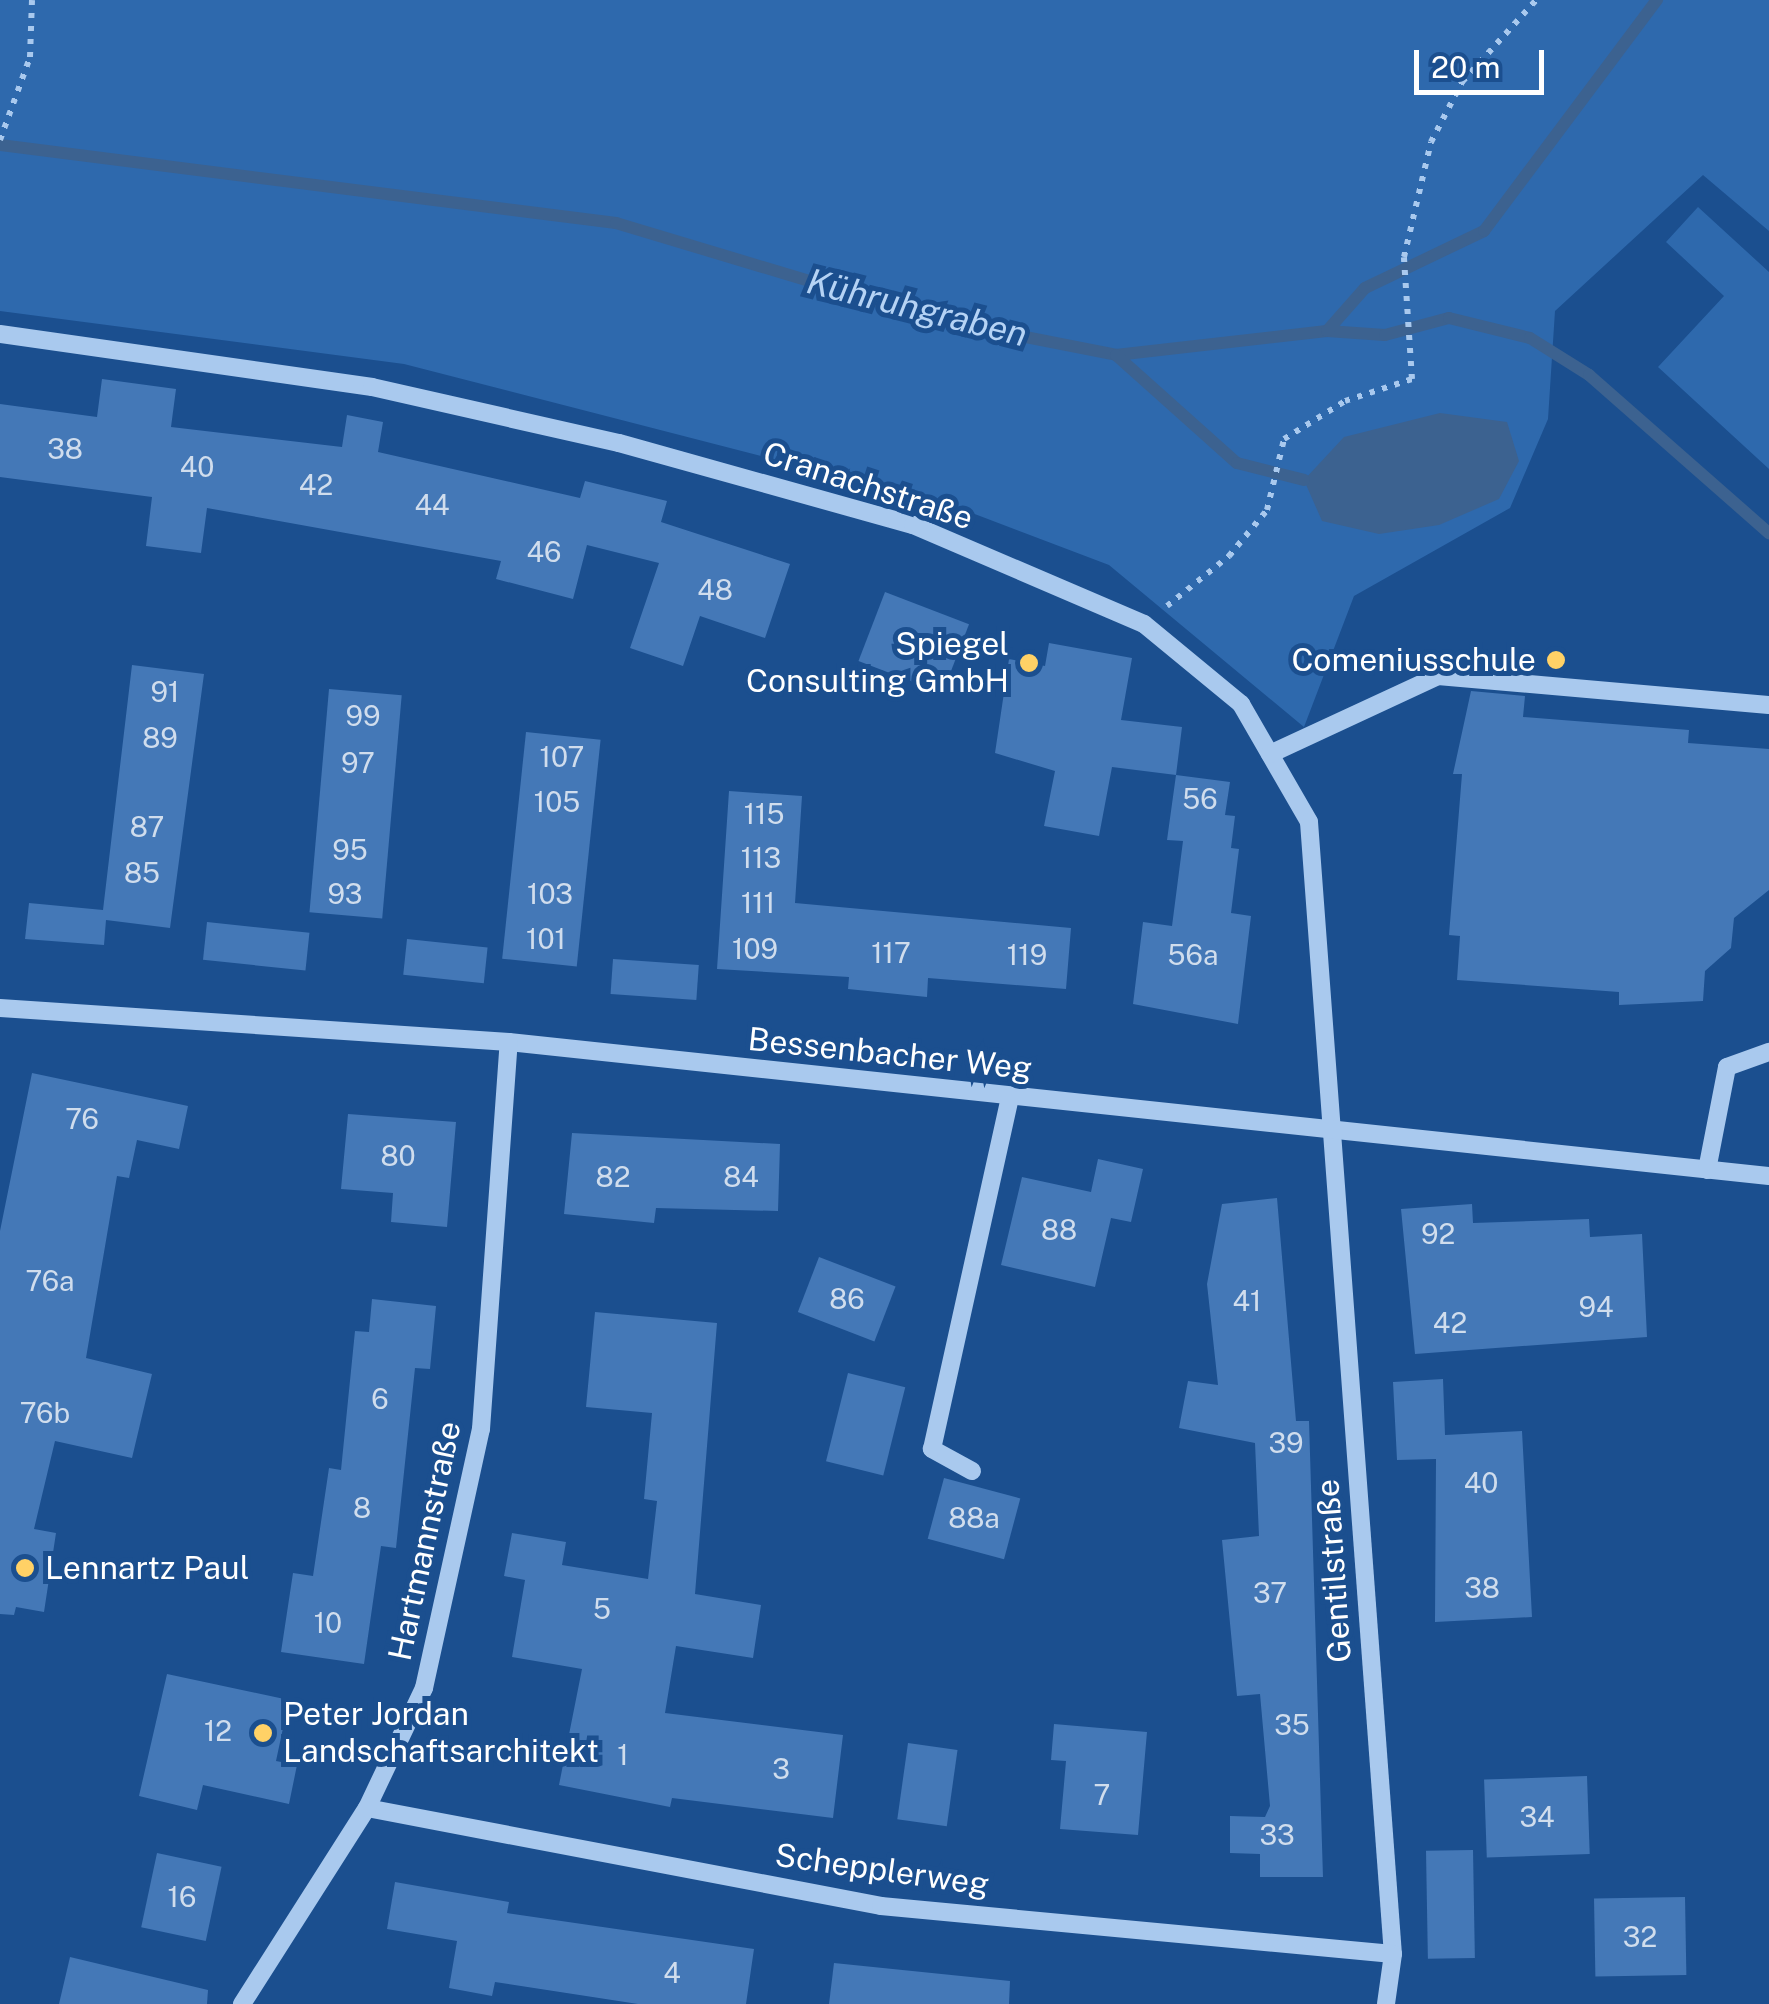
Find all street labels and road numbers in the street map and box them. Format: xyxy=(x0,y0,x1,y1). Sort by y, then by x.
street label: Cranachstraße xyxy=(758,434,978,538)
street label: Bessenbacher Weg xyxy=(746,1020,1034,1088)
street label: Hartmannstraße xyxy=(381,1418,469,1664)
street label: Gentilstraße xyxy=(1308,1478,1360,1664)
street label: Schepplerweg xyxy=(772,1836,992,1904)

